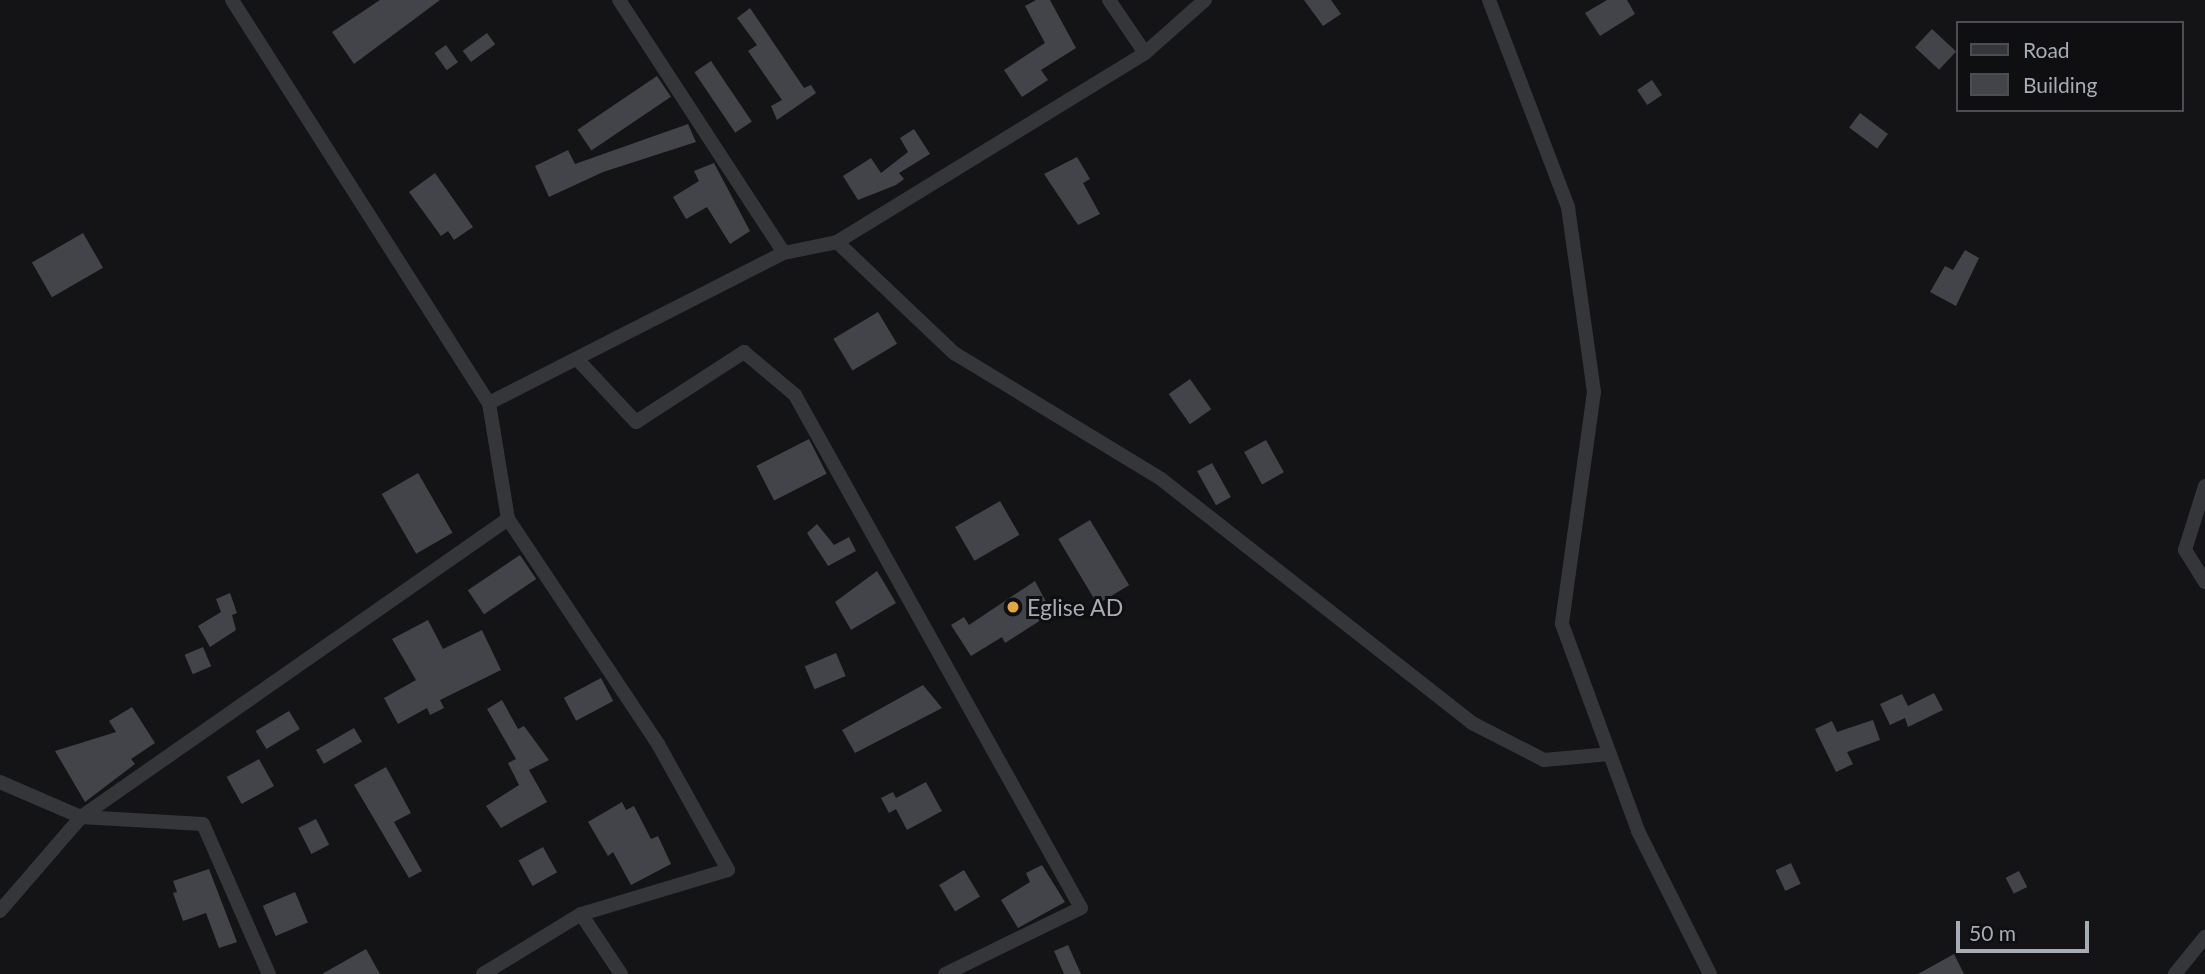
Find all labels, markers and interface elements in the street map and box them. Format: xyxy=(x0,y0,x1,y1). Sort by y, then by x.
legend xyxy=(1956,21,2184,112)
text: Road xyxy=(2023,37,2070,62)
text: Building xyxy=(2023,72,2098,97)
place label: Eglise AD xyxy=(1027,593,1124,621)
marker: Eglise AD xyxy=(1005,599,1021,615)
scale bar xyxy=(1960,908,2093,952)
text: 50 m xyxy=(1969,920,2016,945)

